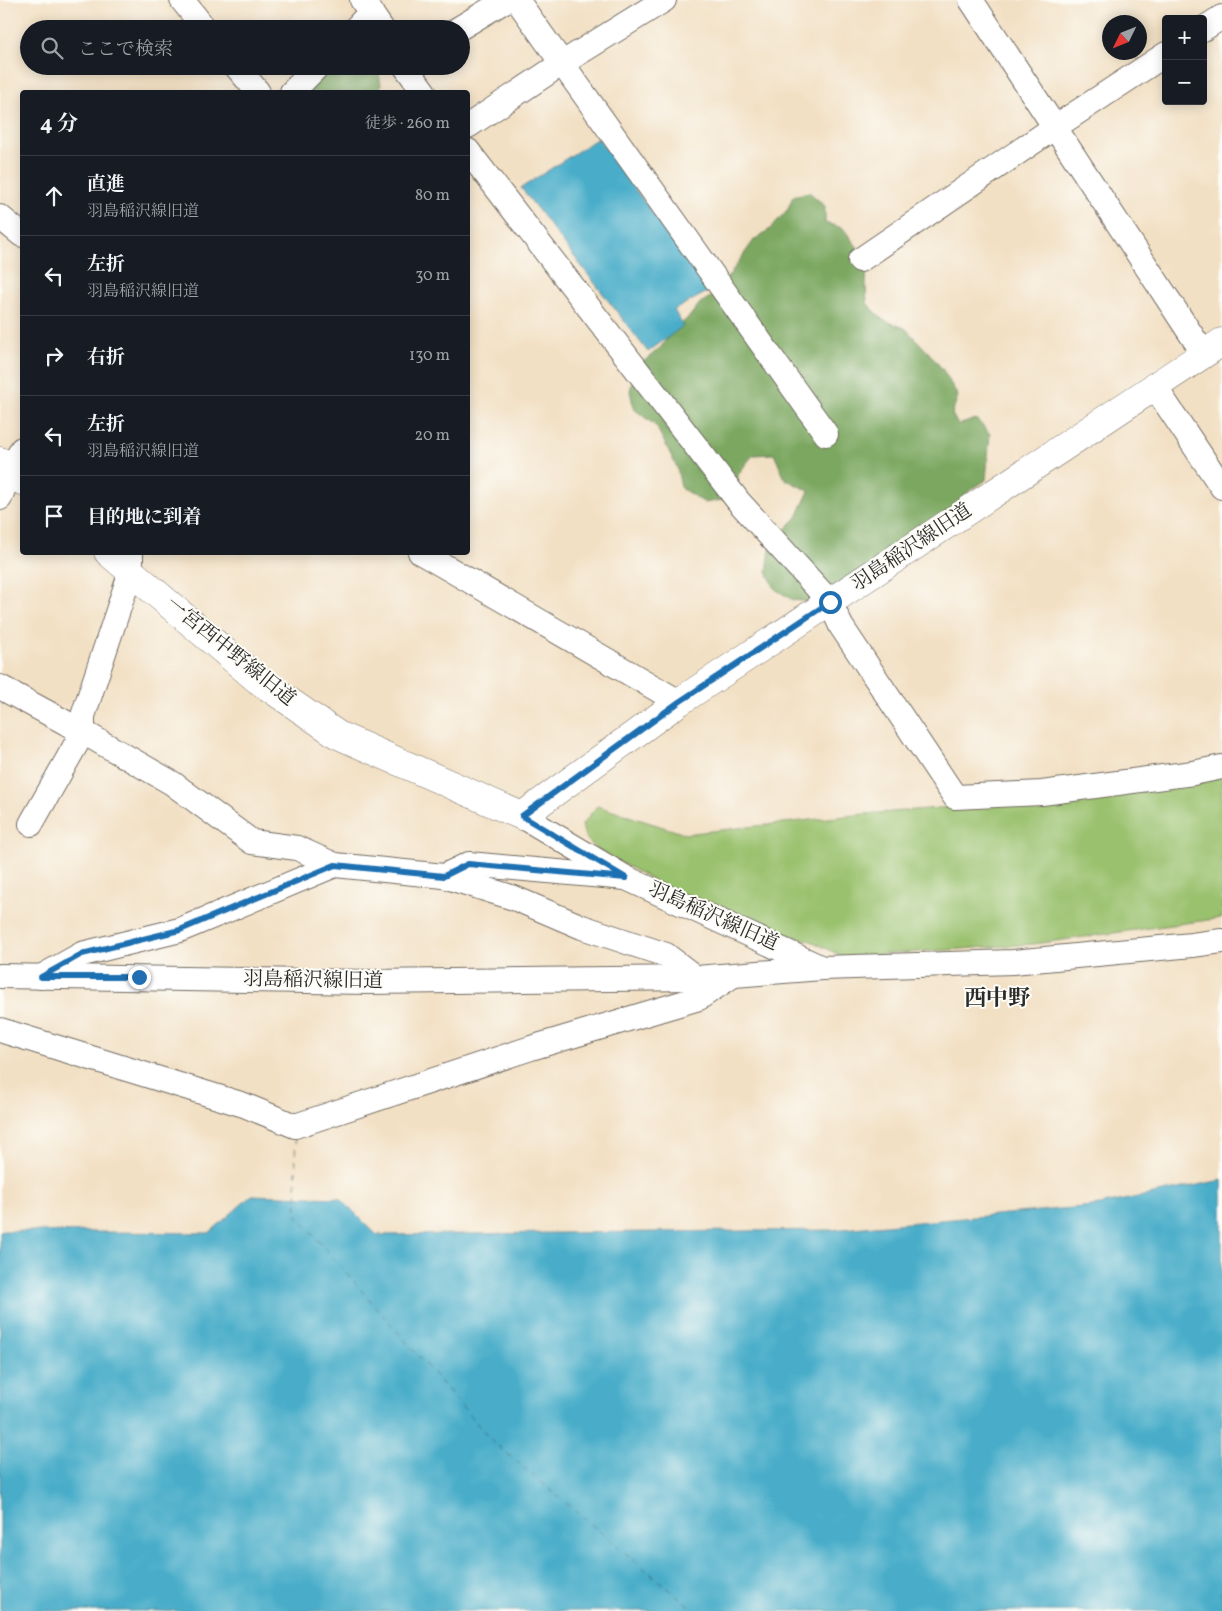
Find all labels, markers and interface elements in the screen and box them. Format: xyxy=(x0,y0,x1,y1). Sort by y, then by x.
north arrow xyxy=(1102,15,1147,60)
map controls xyxy=(1162,15,1207,105)
button: + xyxy=(1162,15,1207,60)
search box xyxy=(20,20,470,75)
icon: search xyxy=(38,34,66,62)
text: ここで検索 xyxy=(78,37,173,63)
button: − xyxy=(1162,60,1207,105)
text: 4 分 xyxy=(40,110,78,139)
text: 徒歩 · 260 m xyxy=(365,113,450,135)
text: 直進 xyxy=(87,172,125,198)
icon: ahead xyxy=(40,182,68,210)
text: 80 m xyxy=(415,185,450,207)
text: 羽島稲沢線旧道 xyxy=(87,201,199,223)
text: 左折 xyxy=(87,252,125,278)
icon: left xyxy=(40,262,68,290)
text: 30 m xyxy=(415,265,450,287)
text: 羽島稲沢線旧道 xyxy=(87,281,199,303)
icon: right xyxy=(40,342,68,370)
text: 右折 xyxy=(87,345,125,371)
text: 130 m xyxy=(409,345,450,367)
text: 左折 xyxy=(87,412,125,438)
icon: left xyxy=(40,422,68,450)
text: 20 m xyxy=(415,425,450,447)
text: 羽島稲沢線旧道 xyxy=(87,441,199,463)
street label: 羽島稲沢線旧道 xyxy=(846,497,978,599)
icon: arrive xyxy=(40,502,68,530)
text: 目的地に到着 xyxy=(87,505,201,531)
street label: 一宮西中野線旧道 xyxy=(159,591,301,713)
route start xyxy=(819,591,842,614)
street label: 羽島稲沢線旧道 xyxy=(643,876,783,958)
route end xyxy=(128,966,151,989)
street label: 羽島稲沢線旧道 xyxy=(243,966,383,996)
district label: 西中野 xyxy=(964,984,1031,1015)

